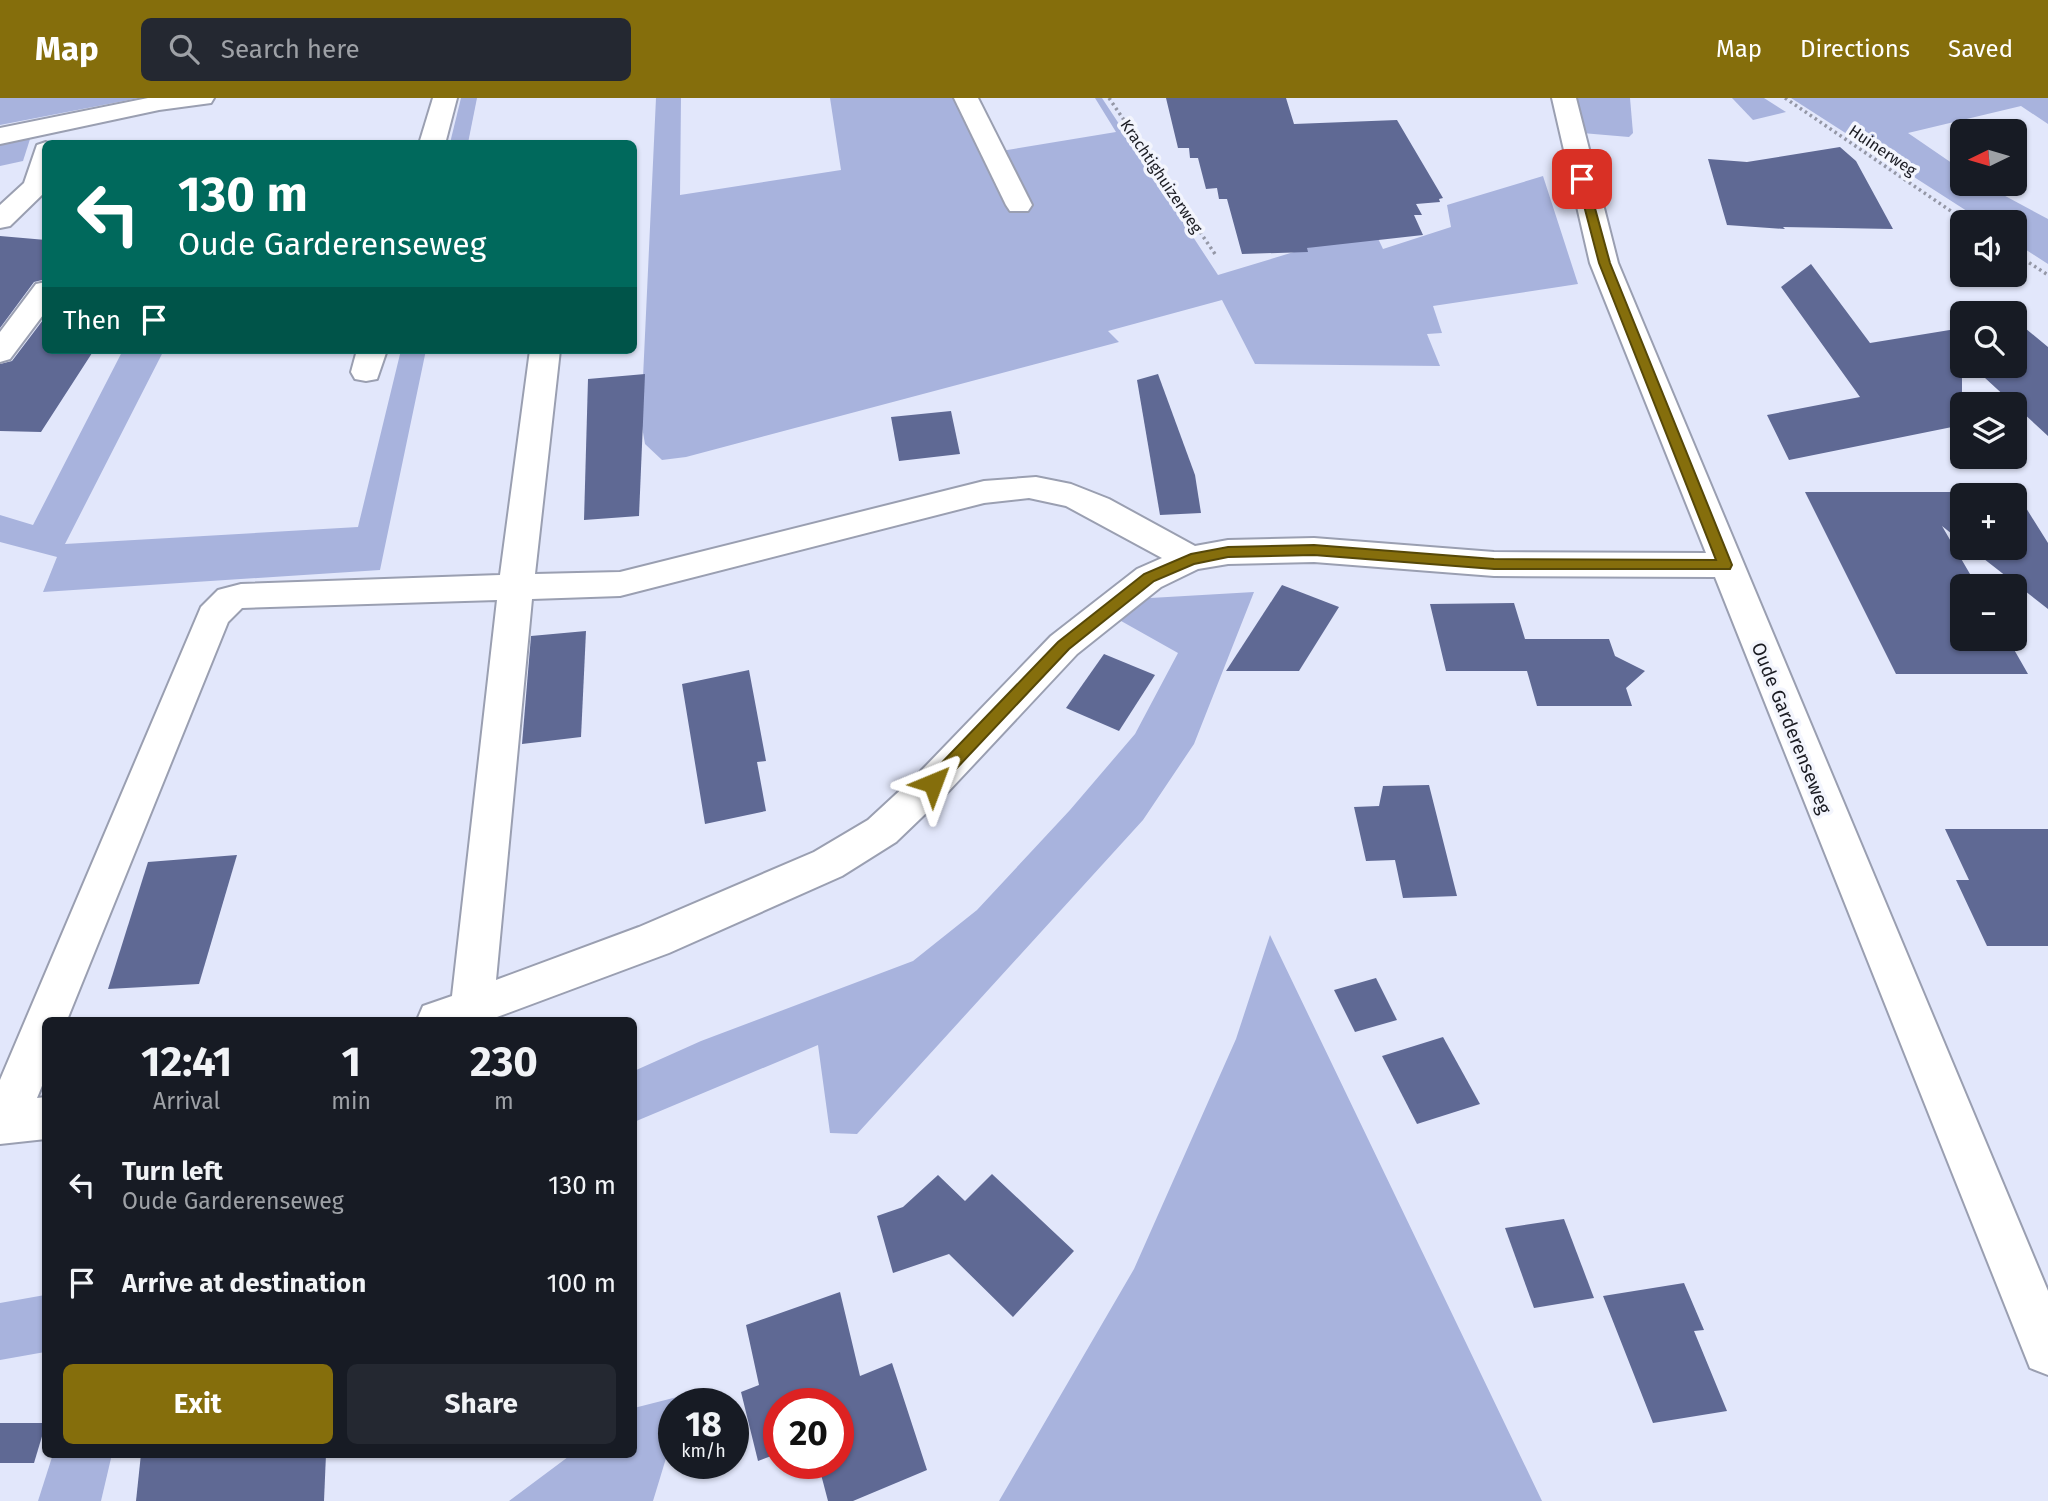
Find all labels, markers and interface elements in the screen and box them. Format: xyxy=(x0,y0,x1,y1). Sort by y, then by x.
search box xyxy=(141,18,631,81)
text: Map xyxy=(35,29,99,69)
icon: search xyxy=(165,30,203,68)
text: Search here xyxy=(221,34,360,65)
text: Map xyxy=(1716,35,1762,63)
text: Directions xyxy=(1800,35,1910,63)
text: Saved xyxy=(1948,35,2013,63)
street label: Krachtighuizerweg xyxy=(1117,116,1207,237)
north arrow xyxy=(1950,119,2026,196)
map controls xyxy=(1950,119,2027,651)
street label: Huinerweg xyxy=(1845,121,1921,180)
pin xyxy=(1552,149,1612,209)
icon: arrive xyxy=(1563,160,1601,198)
text: 130 m xyxy=(178,165,308,224)
icon: left xyxy=(63,168,154,259)
button: sound xyxy=(1950,210,2027,287)
text: Oude Garderenseweg xyxy=(178,225,486,263)
icon: arrive xyxy=(135,301,173,339)
button: search xyxy=(1950,301,2027,378)
text: Then xyxy=(63,305,121,336)
button: layers xyxy=(1950,392,2027,469)
button: + xyxy=(1950,483,2027,560)
button: − xyxy=(1950,574,2027,651)
street label: Oude Garderenseweg xyxy=(1747,639,1837,817)
position arrow xyxy=(896,746,970,820)
text: 12:41 xyxy=(141,1037,232,1087)
text: 1 xyxy=(341,1037,361,1087)
text: 230 xyxy=(470,1037,538,1087)
text: Arrival xyxy=(153,1087,220,1115)
text: min xyxy=(331,1087,371,1115)
text: m xyxy=(494,1087,514,1115)
text: Turn left xyxy=(122,1156,223,1187)
icon: left xyxy=(63,1166,101,1204)
text: 130 m xyxy=(548,1170,616,1201)
text: Oude Garderenseweg xyxy=(122,1187,344,1215)
icon: arrive xyxy=(63,1264,101,1302)
text: Arrive at destination xyxy=(122,1268,366,1299)
text: 100 m xyxy=(547,1268,616,1299)
button: Exit xyxy=(63,1364,333,1444)
button: Share xyxy=(347,1364,616,1444)
speed limit sign: 20 xyxy=(763,1388,854,1479)
text: 18 xyxy=(685,1403,722,1445)
text: km/h xyxy=(681,1440,726,1462)

